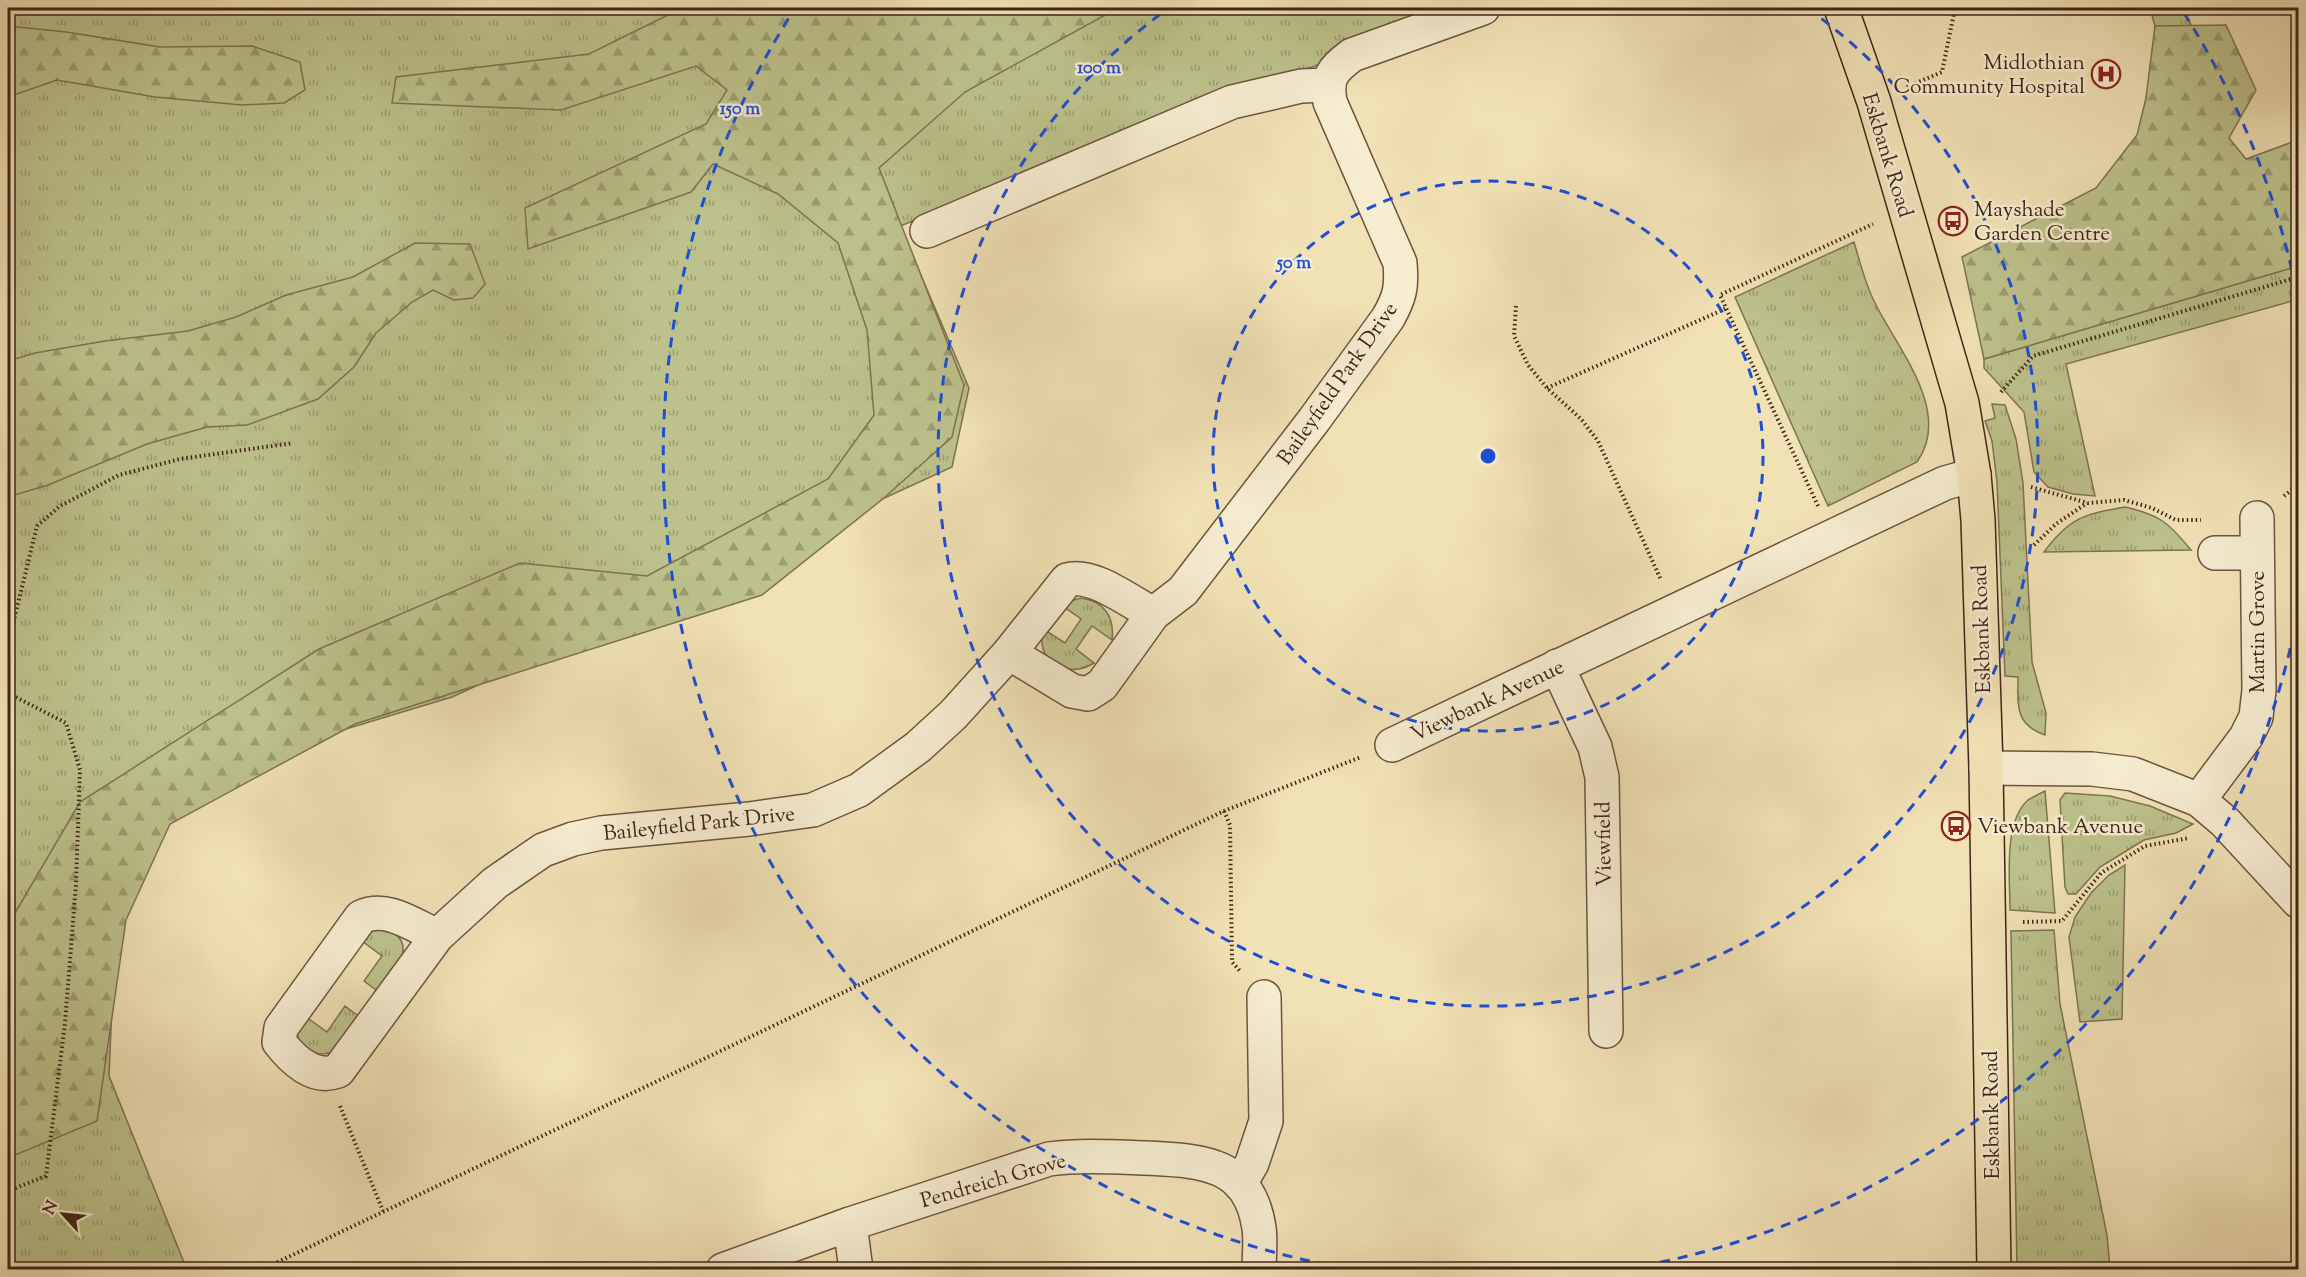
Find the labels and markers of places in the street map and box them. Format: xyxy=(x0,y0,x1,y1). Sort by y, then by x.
place label: Midlothian Community Hospital xyxy=(1894,49,2085,103)
hospital icon: Midlothian Community Hospital xyxy=(2090,58,2122,90)
place label: Mayshade Garden Centre xyxy=(1974,196,2110,250)
bus stop icon: Mayshade Garden Centre xyxy=(1937,205,1969,237)
centre of rings xyxy=(1478,446,1498,466)
bus stop icon: Viewbank Avenue xyxy=(1940,810,1972,842)
place label: Viewbank Avenue xyxy=(1977,813,2143,843)

